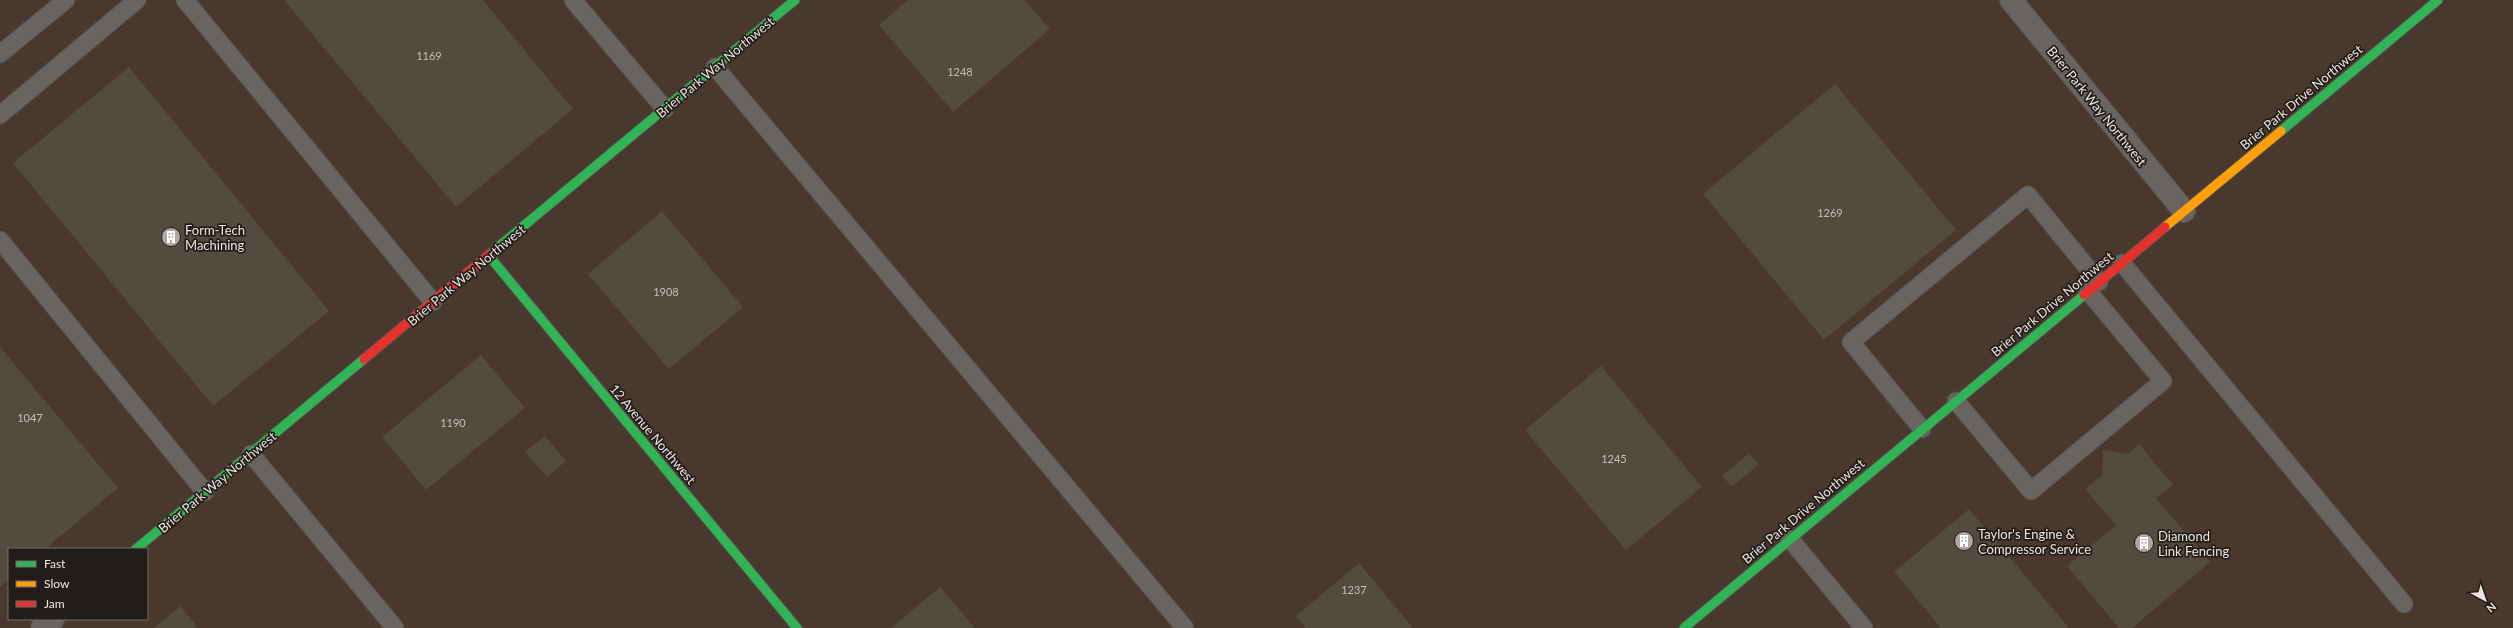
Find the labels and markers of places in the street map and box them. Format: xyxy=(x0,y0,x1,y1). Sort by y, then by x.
place label: Form-Tech Machining xyxy=(185,222,245,253)
building icon: Form-Tech Machining xyxy=(160,226,182,248)
place label: Taylor's Engine & Compressor Service xyxy=(1978,526,2091,557)
place label: Diamond Link Fencing xyxy=(2158,528,2229,559)
building icon: Taylor's Engine & Compressor Service xyxy=(1953,530,1975,552)
building icon: Diamond Link Fencing xyxy=(2133,532,2155,554)

